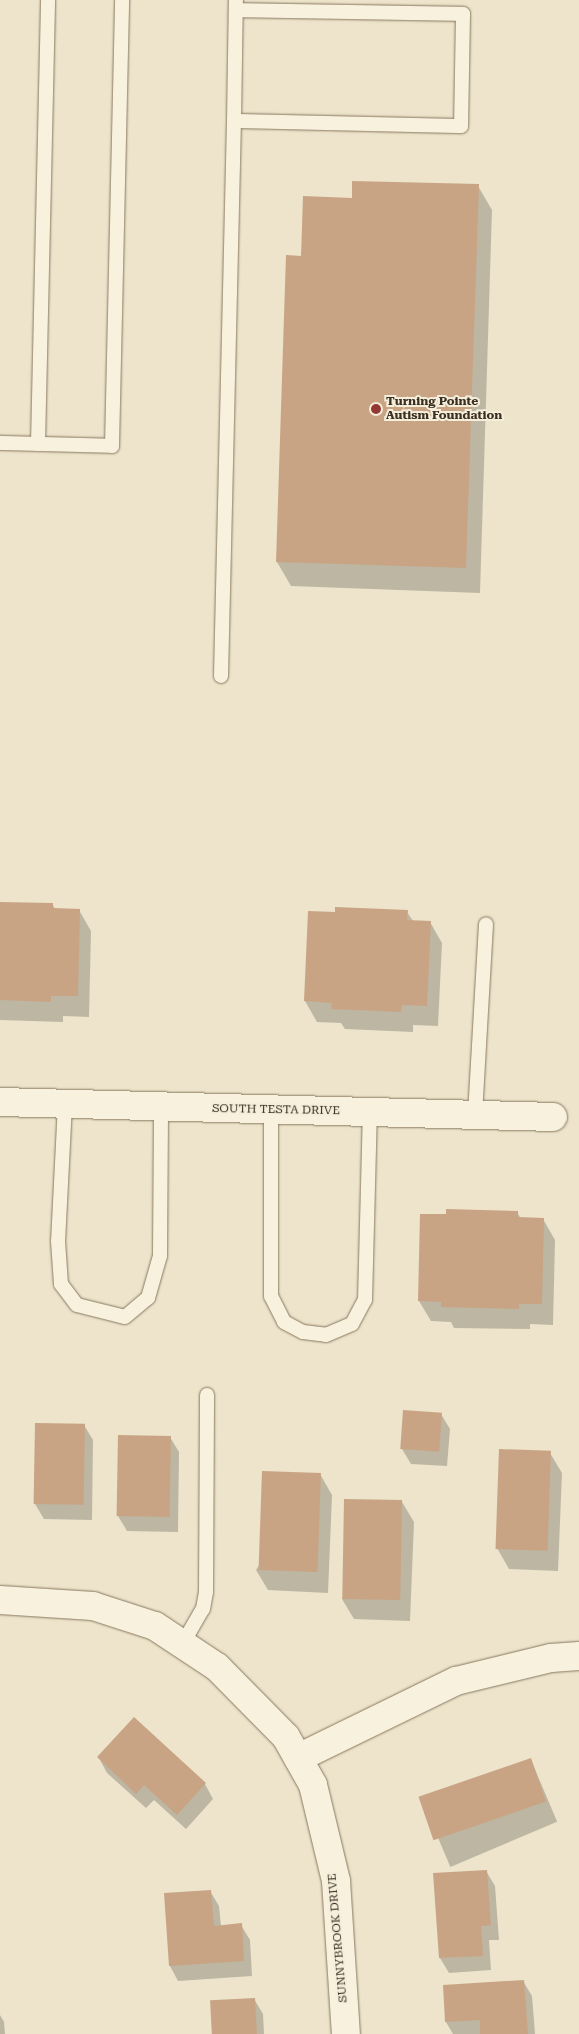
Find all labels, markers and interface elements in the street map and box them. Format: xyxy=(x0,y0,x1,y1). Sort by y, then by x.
place label: Turning Pointe Autism Foundation xyxy=(386,395,502,423)
marker: Turning Pointe Autism Foundation xyxy=(370,403,382,415)
street label: SOUTH TESTA DRIVE xyxy=(212,1102,340,1118)
street label: SUNNYBROOK DRIVE xyxy=(325,1873,351,2003)

